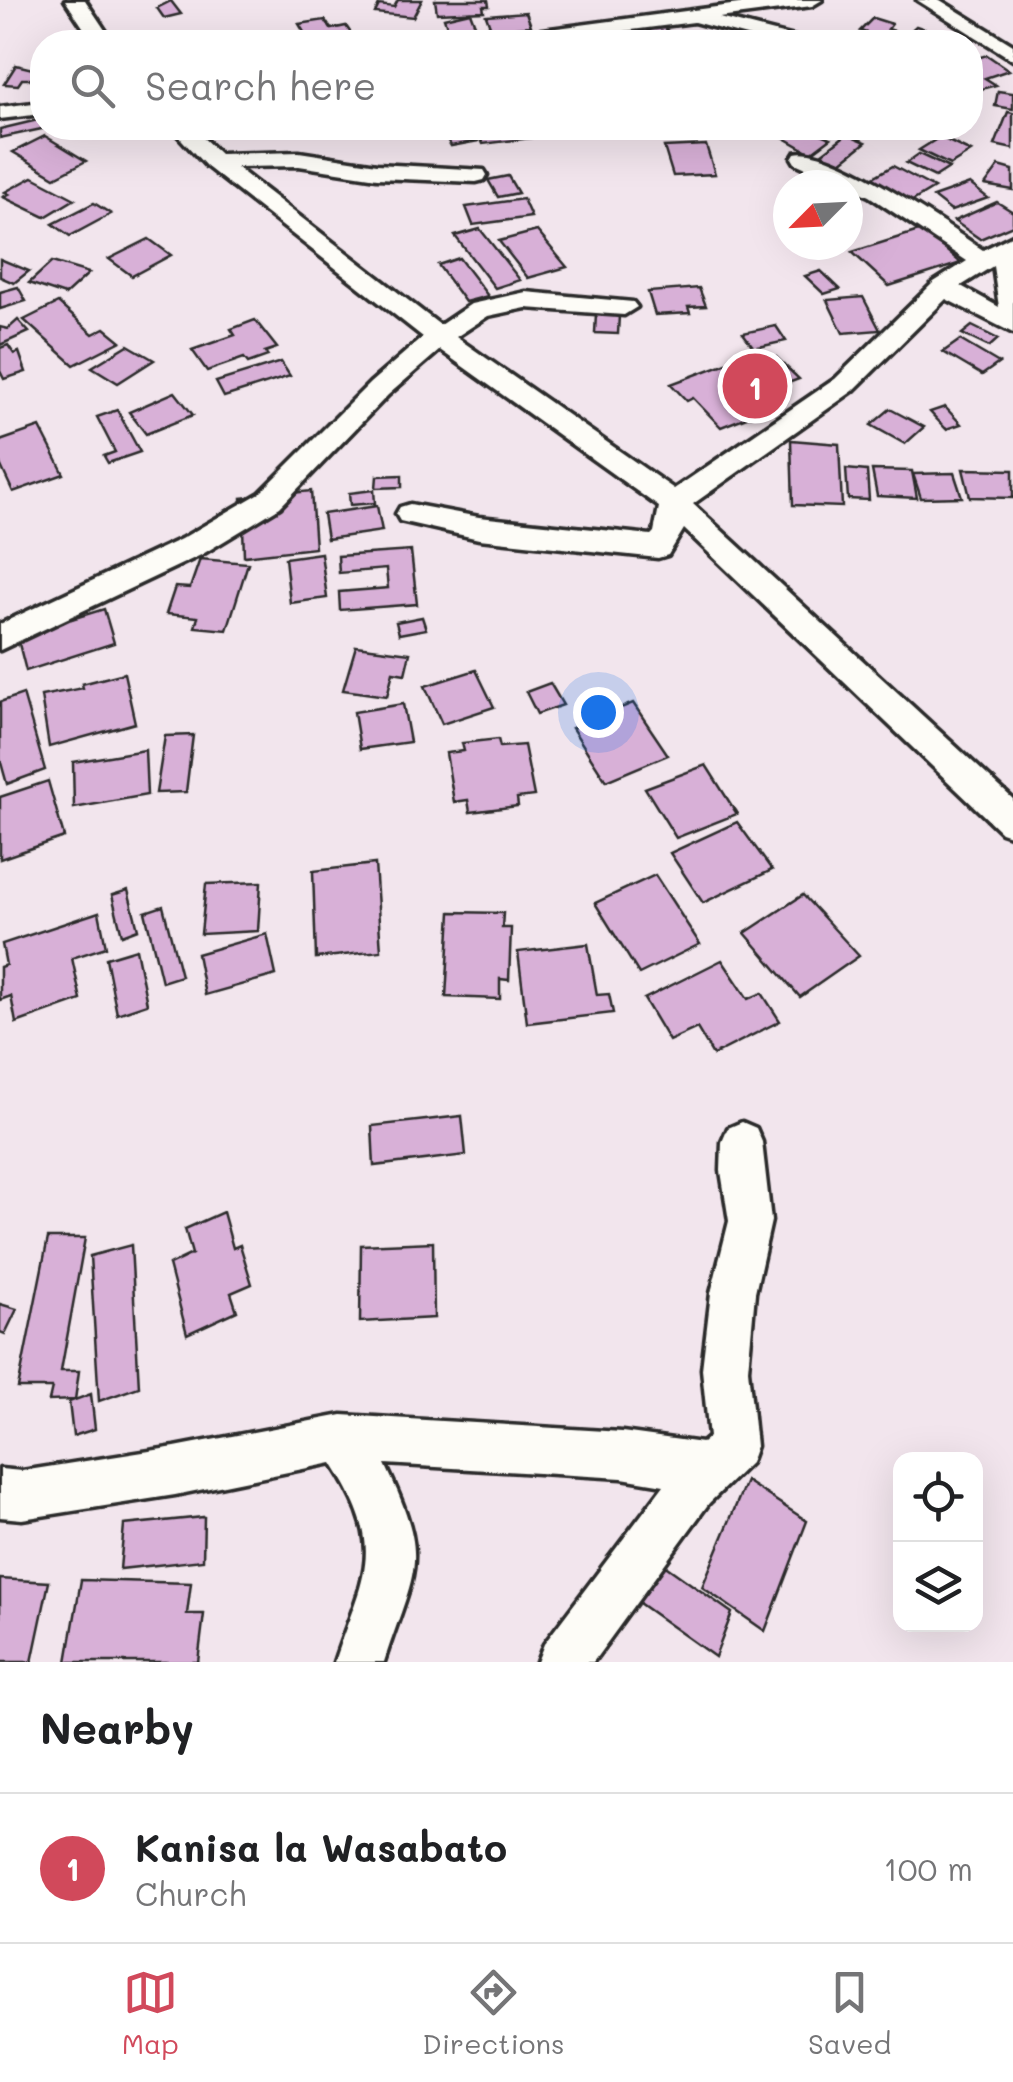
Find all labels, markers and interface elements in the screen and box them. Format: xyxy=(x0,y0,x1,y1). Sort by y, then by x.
search box xyxy=(30,30,983,140)
icon: search xyxy=(65,58,120,113)
text: Search here xyxy=(145,60,376,110)
north arrow xyxy=(773,170,863,260)
pin: 1 xyxy=(722,348,788,424)
your location xyxy=(573,687,624,738)
map controls xyxy=(893,1452,983,1632)
button: locate xyxy=(893,1452,983,1542)
button: layers xyxy=(893,1542,983,1632)
text: Nearby xyxy=(40,1700,194,1755)
text: Kanisa la Wasabato xyxy=(135,1822,507,1872)
text: 1 xyxy=(65,1847,80,1889)
text: 100 m xyxy=(883,1847,973,1889)
text: Church xyxy=(135,1872,246,1914)
tab: Map xyxy=(122,1965,179,2061)
tab: Directions xyxy=(422,1965,565,2061)
tab: Saved xyxy=(808,1965,891,2061)

